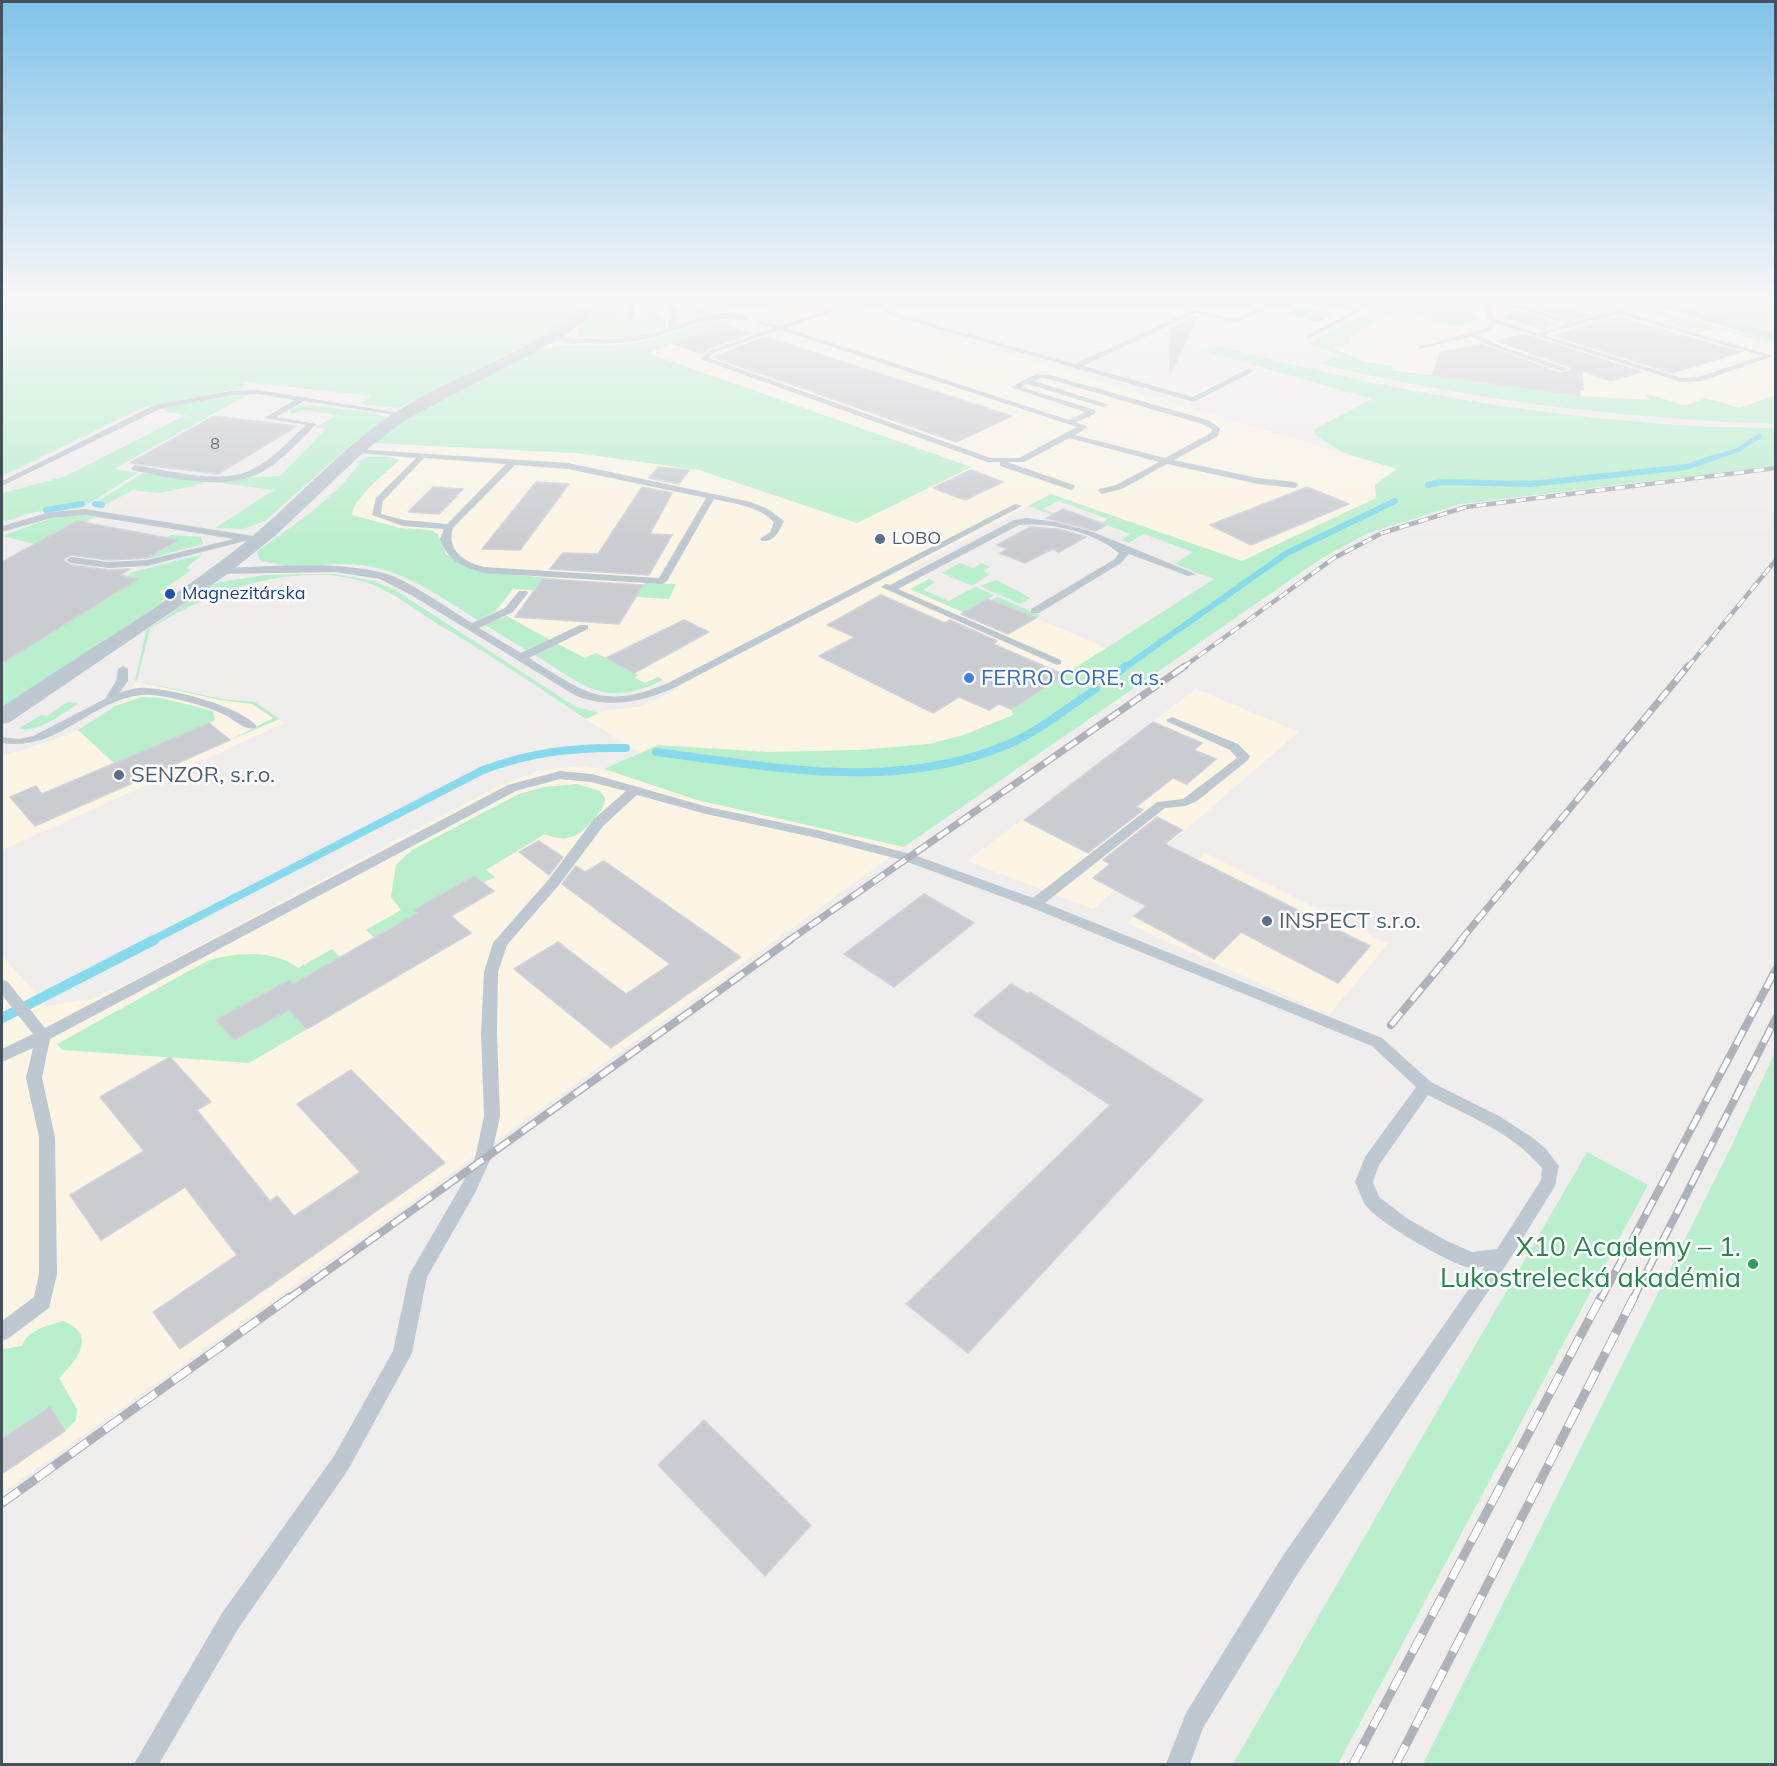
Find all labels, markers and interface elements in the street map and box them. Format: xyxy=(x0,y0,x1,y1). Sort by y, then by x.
house number: 8 xyxy=(210,434,220,454)
place label: LOBO xyxy=(892,528,941,550)
marker: LOBO xyxy=(873,532,887,546)
place label: Magnezitárska xyxy=(182,583,305,605)
marker: Magnezitárska xyxy=(163,587,177,601)
place label: FERRO CORE, a.s. xyxy=(981,665,1164,691)
marker: FERRO CORE, a.s. xyxy=(962,671,976,685)
place label: SENZOR, s.r.o. xyxy=(131,762,275,788)
marker: SENZOR, s.r.o. xyxy=(112,768,126,782)
place label: INSPECT s.r.o. xyxy=(1279,908,1421,934)
marker: INSPECT s.r.o. xyxy=(1260,914,1274,928)
place label: X10 Academy – 1. Lukostrelecká akadémia xyxy=(1440,1232,1741,1295)
marker: X10 Academy – 1. Lukostrelecká akadémia xyxy=(1746,1257,1760,1271)

